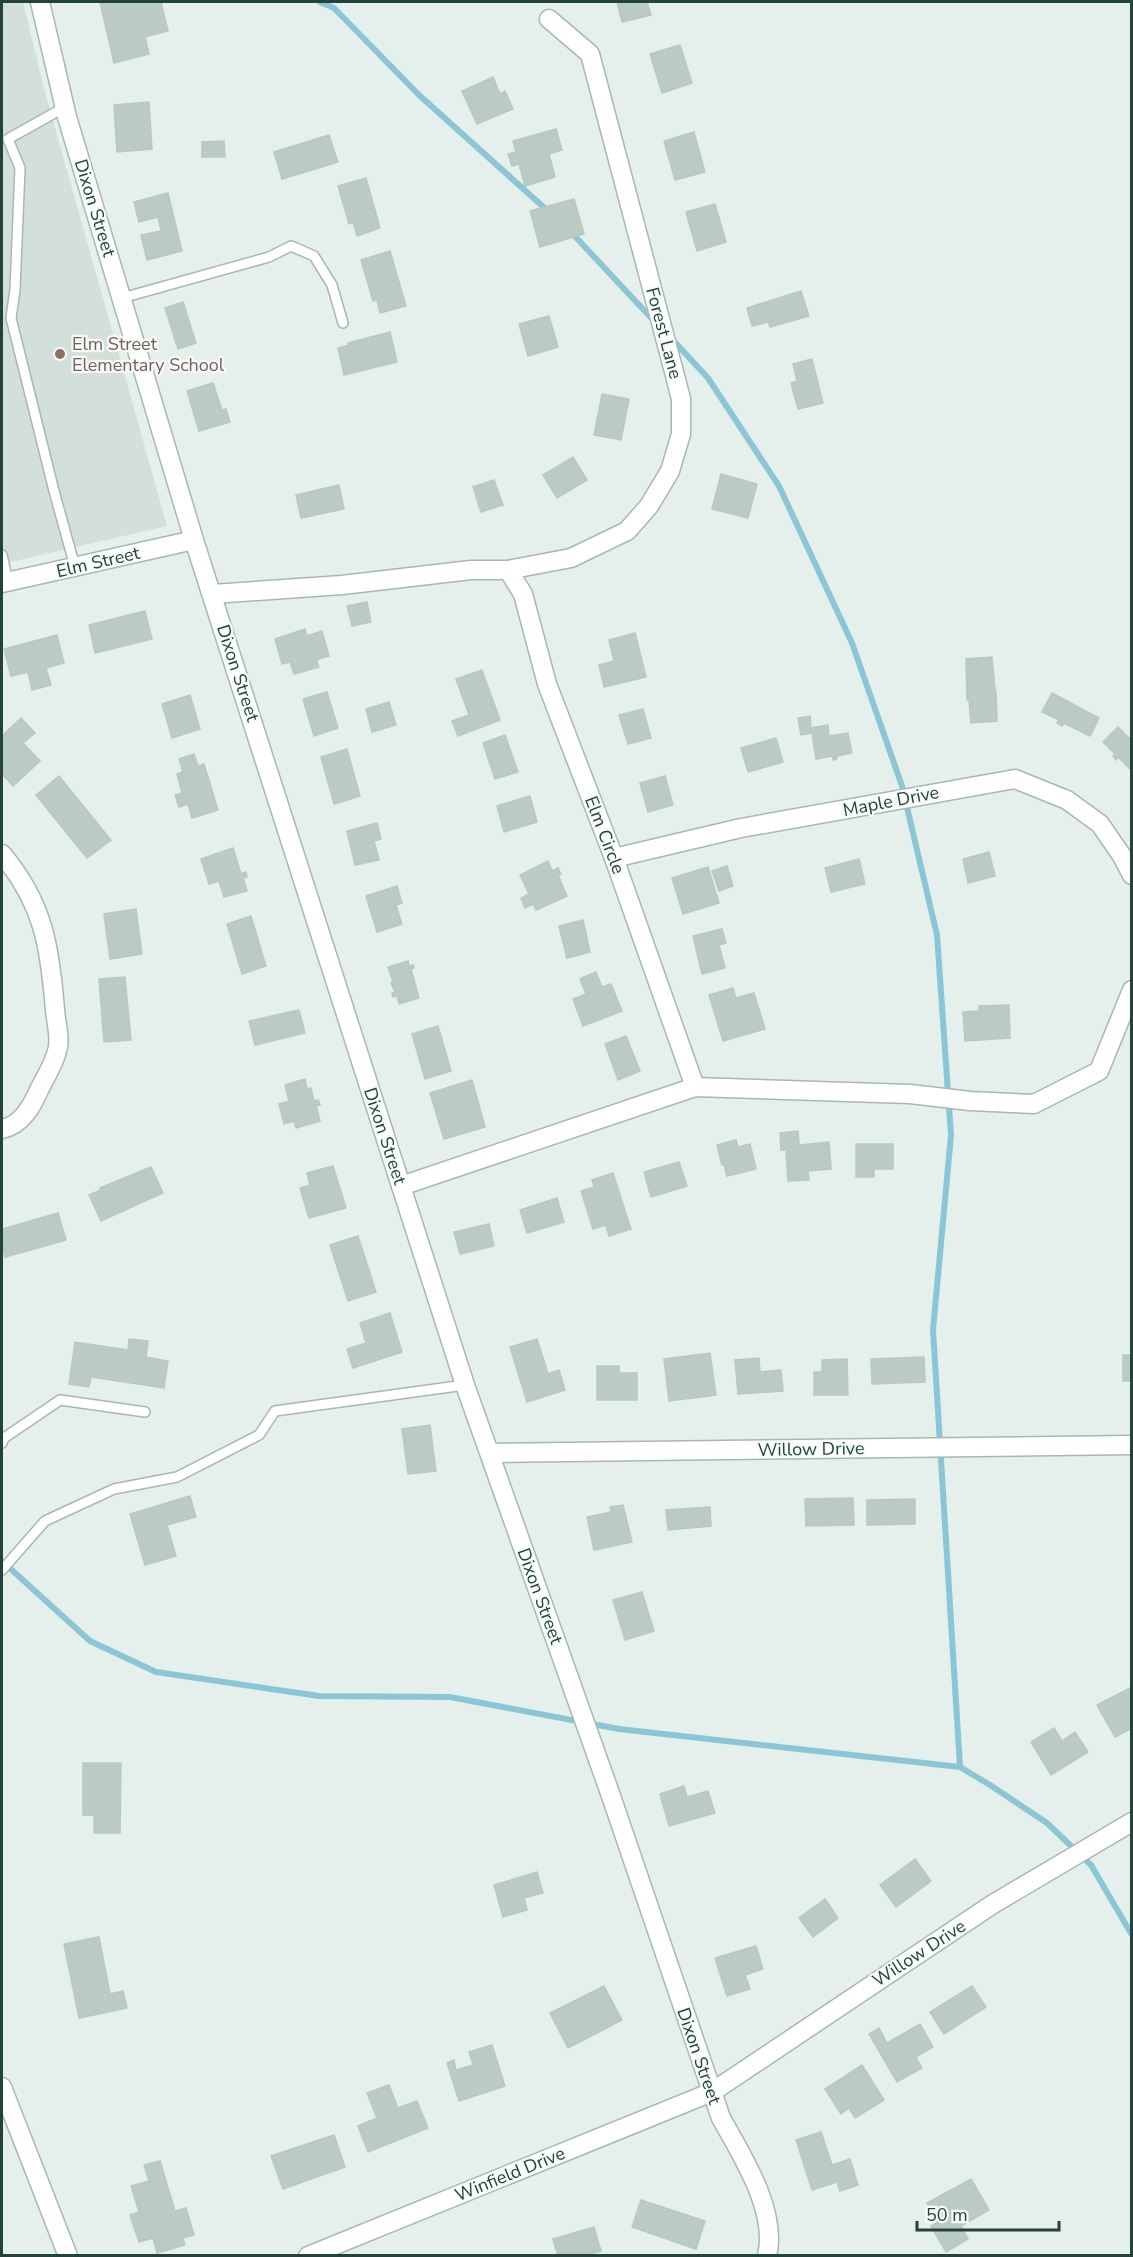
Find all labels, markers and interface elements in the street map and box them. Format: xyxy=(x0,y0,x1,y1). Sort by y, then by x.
street label: Dixon Street xyxy=(69,156,121,260)
street label: Forest Lane xyxy=(640,284,688,382)
place label: Elm Street Elementary School xyxy=(72,332,225,377)
marker: Elm Street Elementary School xyxy=(53,347,67,361)
street label: Elm Street xyxy=(54,541,143,583)
street label: Dixon Street xyxy=(211,621,265,725)
street label: Maple Drive xyxy=(841,780,941,822)
street label: Elm Circle xyxy=(579,793,631,877)
street label: Dixon Street xyxy=(358,1084,412,1188)
street label: Willow Drive xyxy=(757,1436,865,1462)
street label: Dixon Street xyxy=(511,1545,569,1648)
street label: Willow Drive xyxy=(868,1914,970,1992)
street label: Dixon Street xyxy=(671,2004,727,2108)
street label: Winfield Drive xyxy=(451,2141,569,2207)
scale bar xyxy=(917,2194,1060,2232)
text: 50 m xyxy=(926,2203,968,2227)

